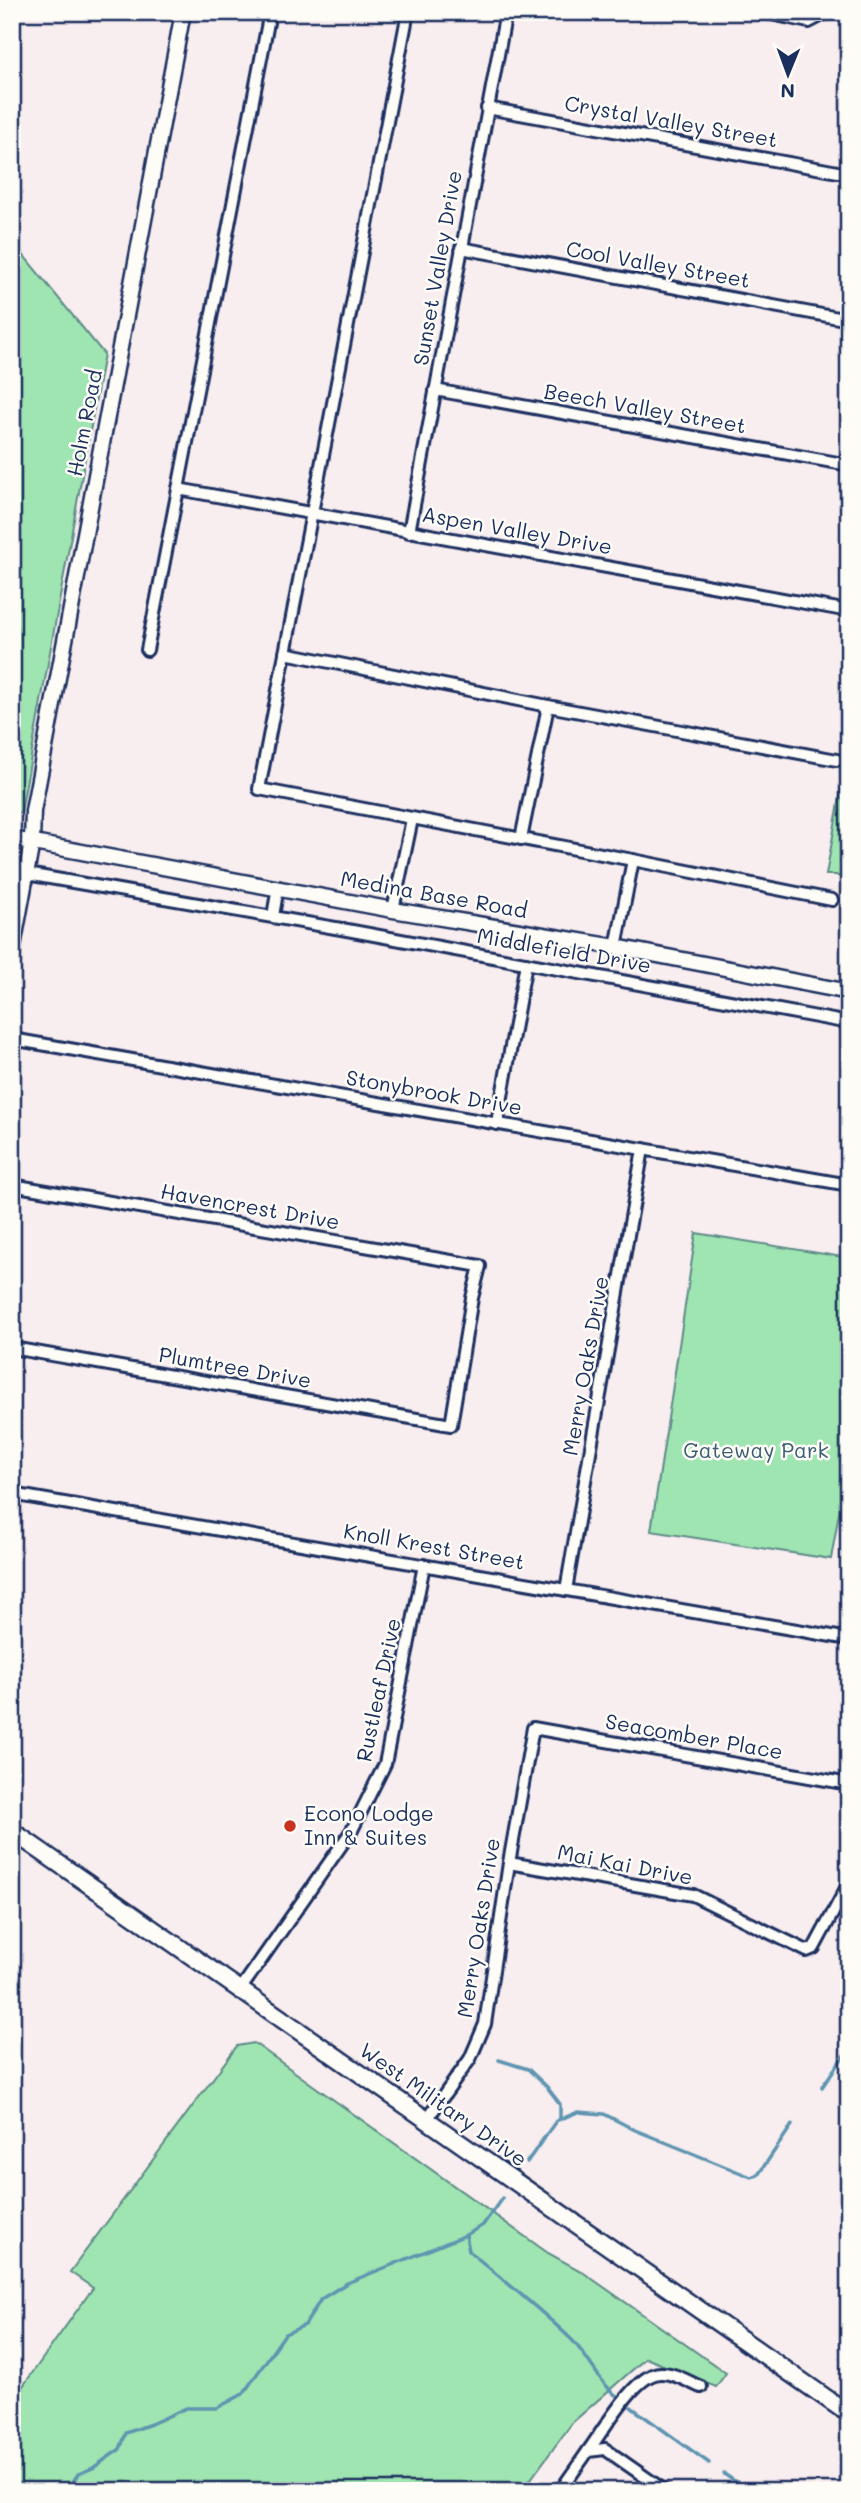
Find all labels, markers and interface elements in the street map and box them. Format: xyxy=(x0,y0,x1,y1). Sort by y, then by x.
north arrow xyxy=(752,38,822,108)
text: N xyxy=(780,79,795,104)
street label: Crystal Valley Street xyxy=(563,89,780,153)
street label: Sunset Valley Drive xyxy=(406,168,467,367)
street label: Cool Valley Street xyxy=(564,234,752,293)
street label: Holm Road xyxy=(60,367,107,479)
street label: Beech Valley Street xyxy=(542,376,748,439)
street label: Aspen Valley Drive xyxy=(420,500,614,560)
street label: Medina Base Road xyxy=(339,864,530,923)
street label: Middlefield Drive xyxy=(475,921,653,978)
street label: Stonybrook Drive xyxy=(344,1063,524,1120)
street label: Havencrest Drive xyxy=(159,1176,342,1235)
street label: Merry Oaks Drive xyxy=(555,1274,614,1458)
street label: Plumtree Drive xyxy=(157,1340,314,1393)
park label: Gateway Park xyxy=(683,1436,829,1463)
street label: Knoll Krest Street xyxy=(342,1516,527,1575)
street label: Rustleaf Drive xyxy=(349,1615,406,1764)
street label: Seacomber Place xyxy=(603,1707,785,1764)
place label: Econo Lodge Inn & Suites xyxy=(304,1799,434,1850)
marker: Econo Lodge Inn & Suites xyxy=(282,1818,298,1834)
street label: Merry Oaks Drive xyxy=(450,1836,505,2020)
street label: Mai Kai Drive xyxy=(555,1837,695,1890)
street label: West Military Drive xyxy=(355,2036,533,2172)

